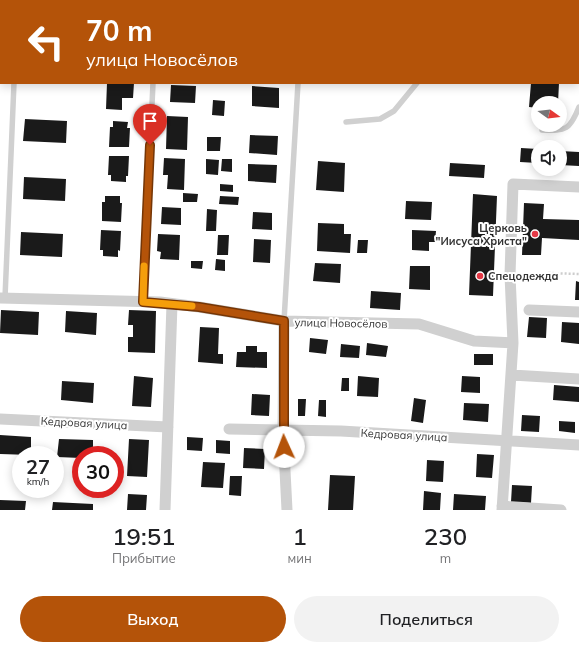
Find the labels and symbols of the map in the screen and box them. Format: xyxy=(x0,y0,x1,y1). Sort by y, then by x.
north arrow xyxy=(531,96,567,132)
pin xyxy=(133,104,167,145)
place label: Церковь "Иисуса Христа" xyxy=(436,221,527,248)
marker: Церковь "Иисуса Христа" xyxy=(530,229,540,239)
place label: Спецодежда xyxy=(488,269,559,283)
marker: Спецодежда xyxy=(475,271,485,281)
street label: улица Новосёлов xyxy=(294,315,388,331)
street label: Кедровая улица xyxy=(40,414,128,432)
position arrow xyxy=(263,426,305,468)
street label: Кедровая улица xyxy=(360,426,448,444)
speed limit sign: 30 xyxy=(72,446,124,498)

